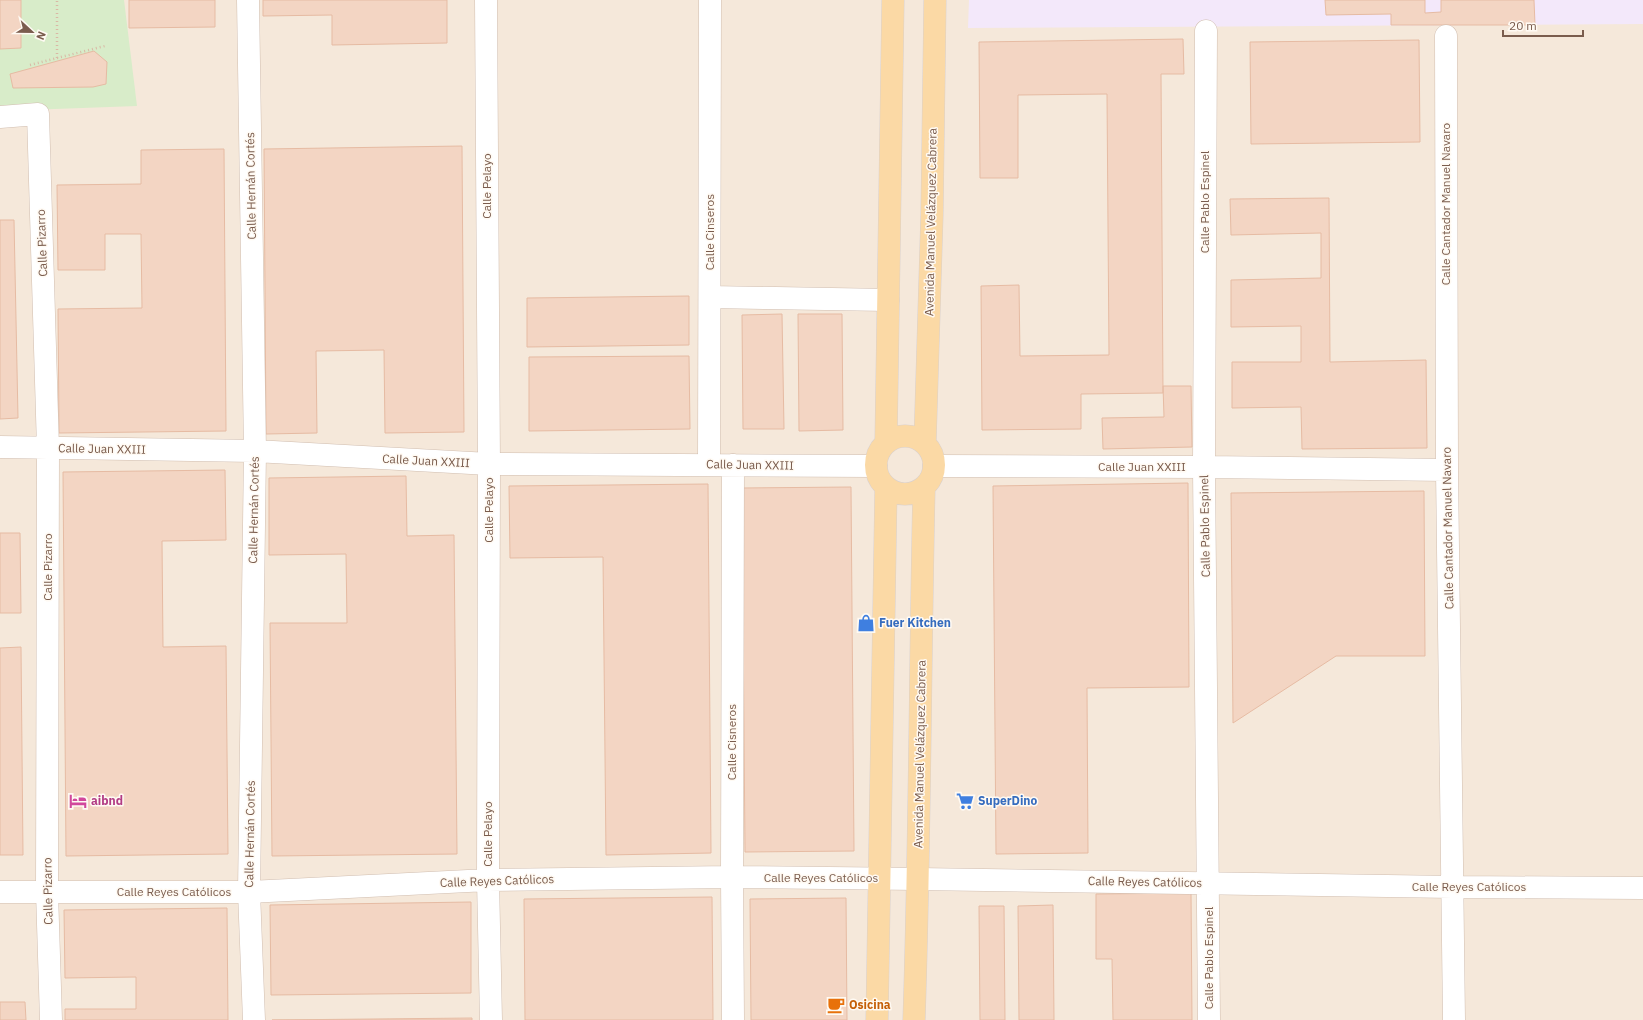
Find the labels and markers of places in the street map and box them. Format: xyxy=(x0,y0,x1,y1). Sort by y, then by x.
shop icon: Fuer Kitchen xyxy=(856,613,876,633)
place label: Fuer Kitchen xyxy=(879,615,951,630)
hotel icon: aibnd xyxy=(68,791,88,811)
supermarket icon: SuperDino xyxy=(955,791,975,811)
place label: aibnd xyxy=(91,793,123,808)
place label: SuperDino xyxy=(978,793,1037,808)
cafe icon: Osicina xyxy=(826,995,846,1015)
place label: Osicina xyxy=(849,997,891,1012)

